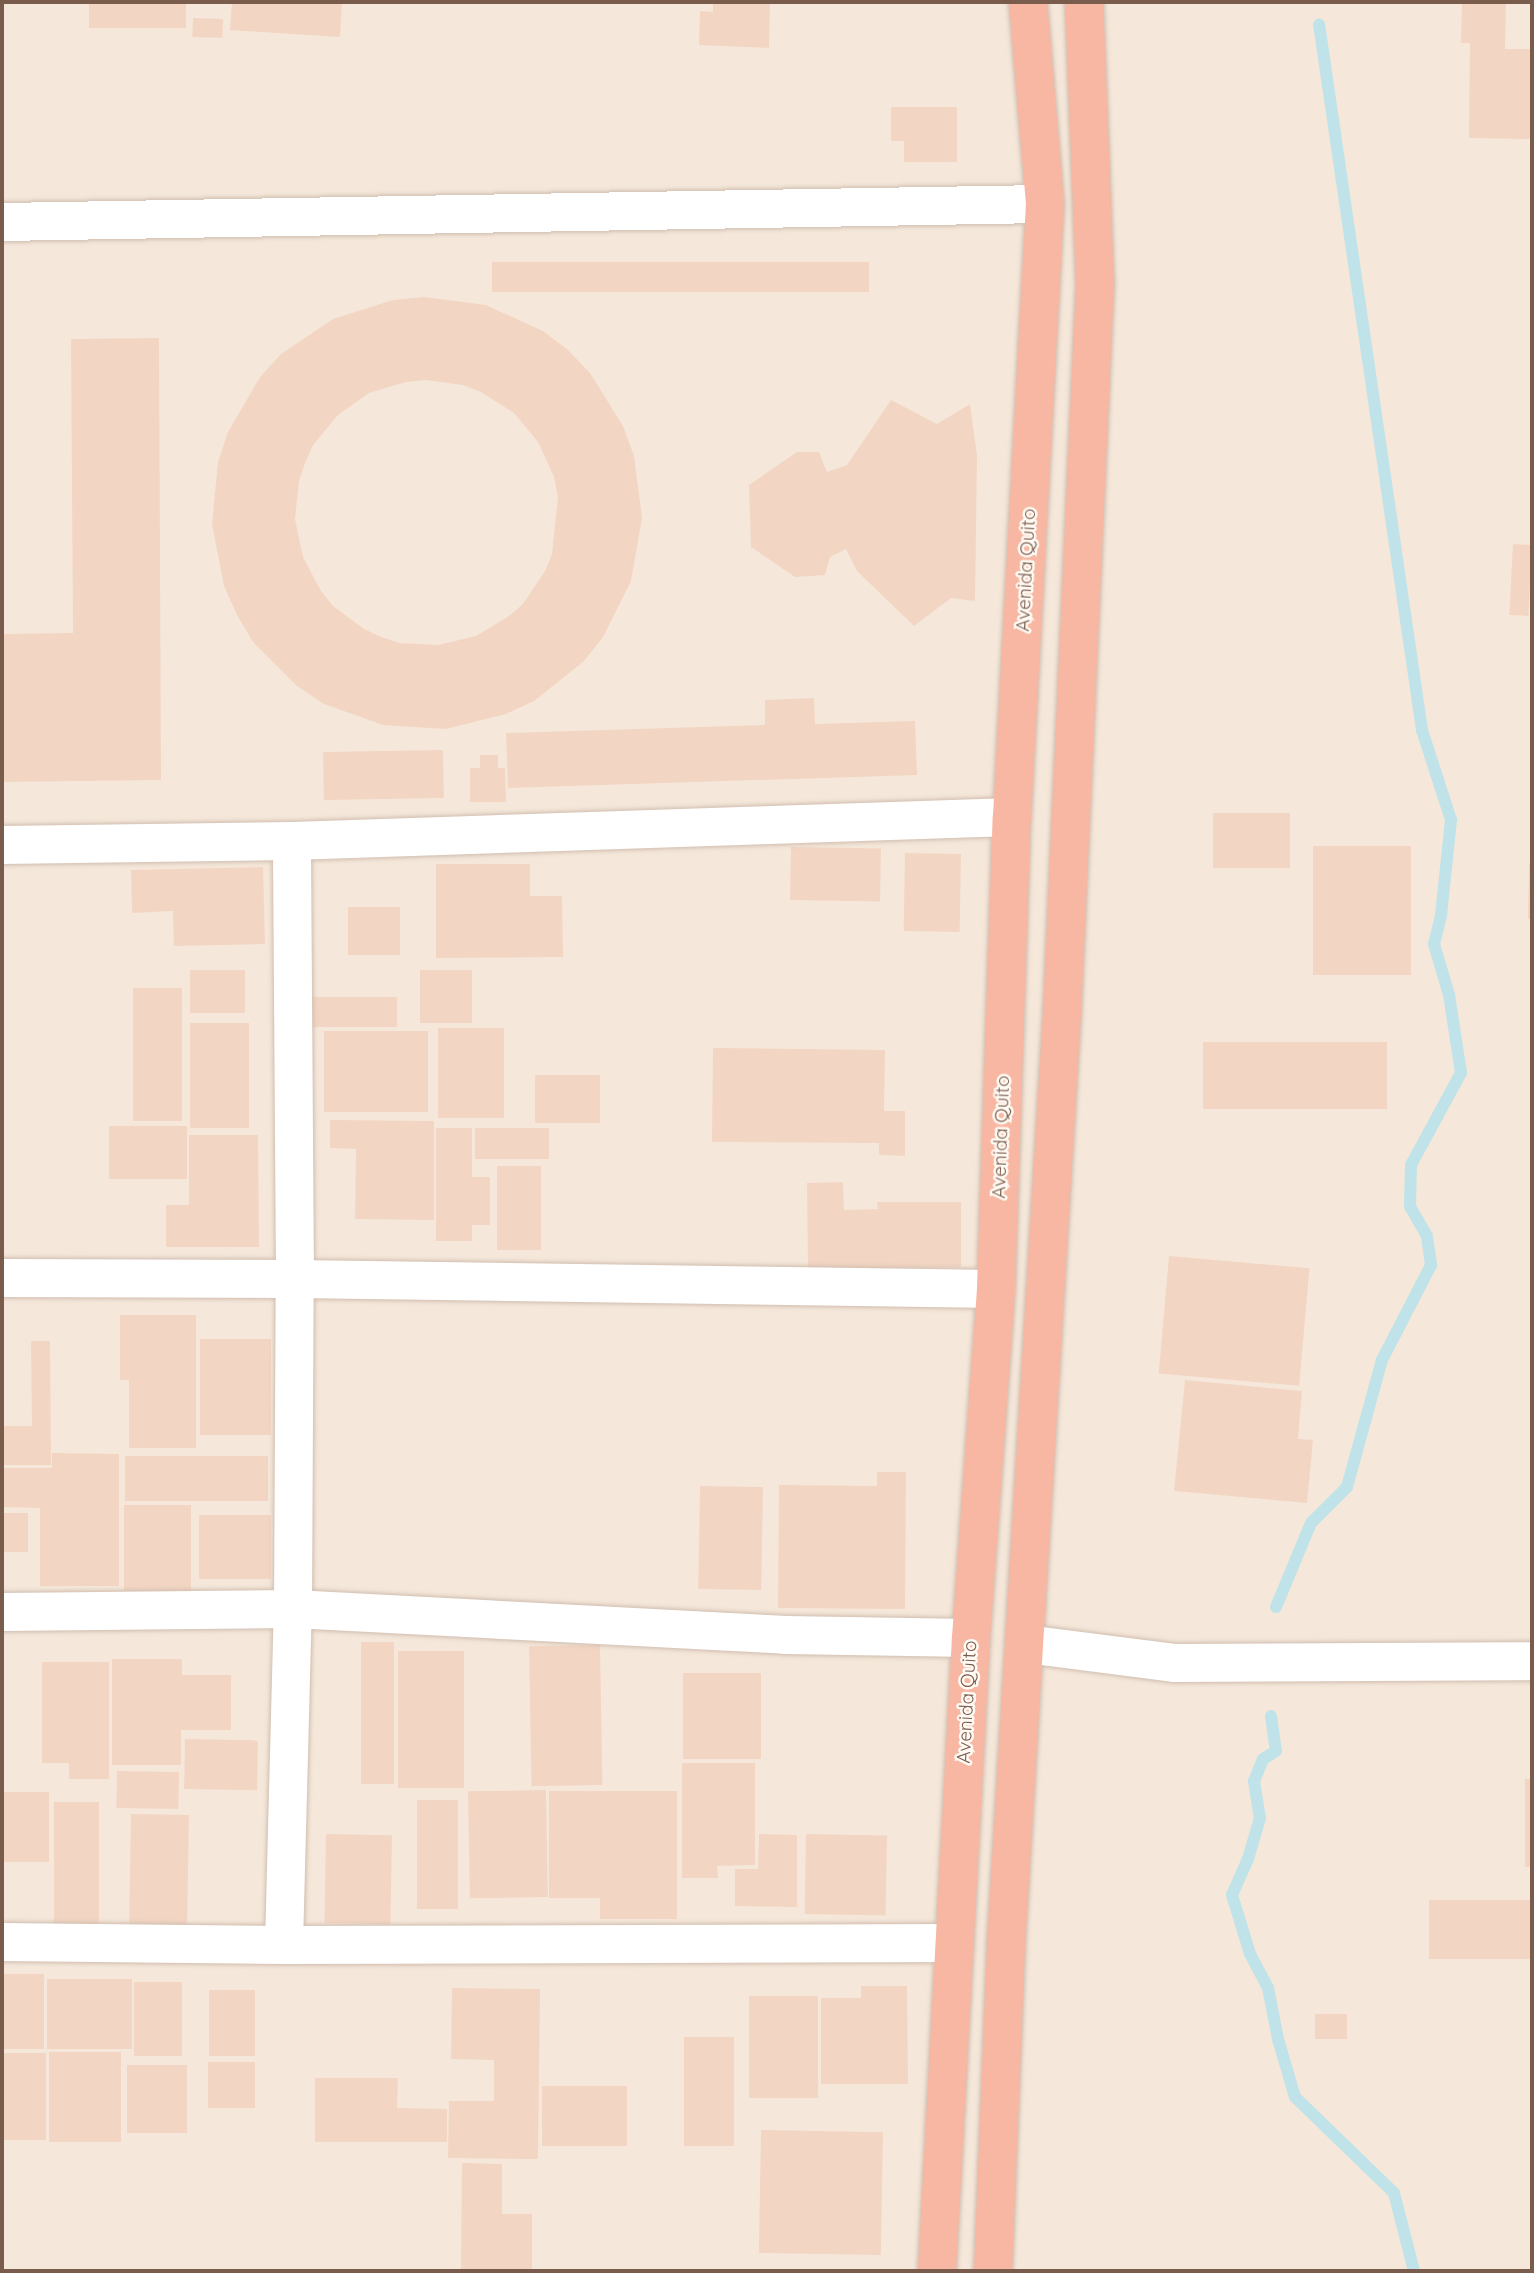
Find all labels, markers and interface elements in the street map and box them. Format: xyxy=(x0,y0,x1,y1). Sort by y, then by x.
street label: Avenida Quito xyxy=(1011,508,1041,632)
street label: Avenida Quito xyxy=(987,1075,1015,1199)
street label: Avenida Quito xyxy=(952,1640,982,1764)

